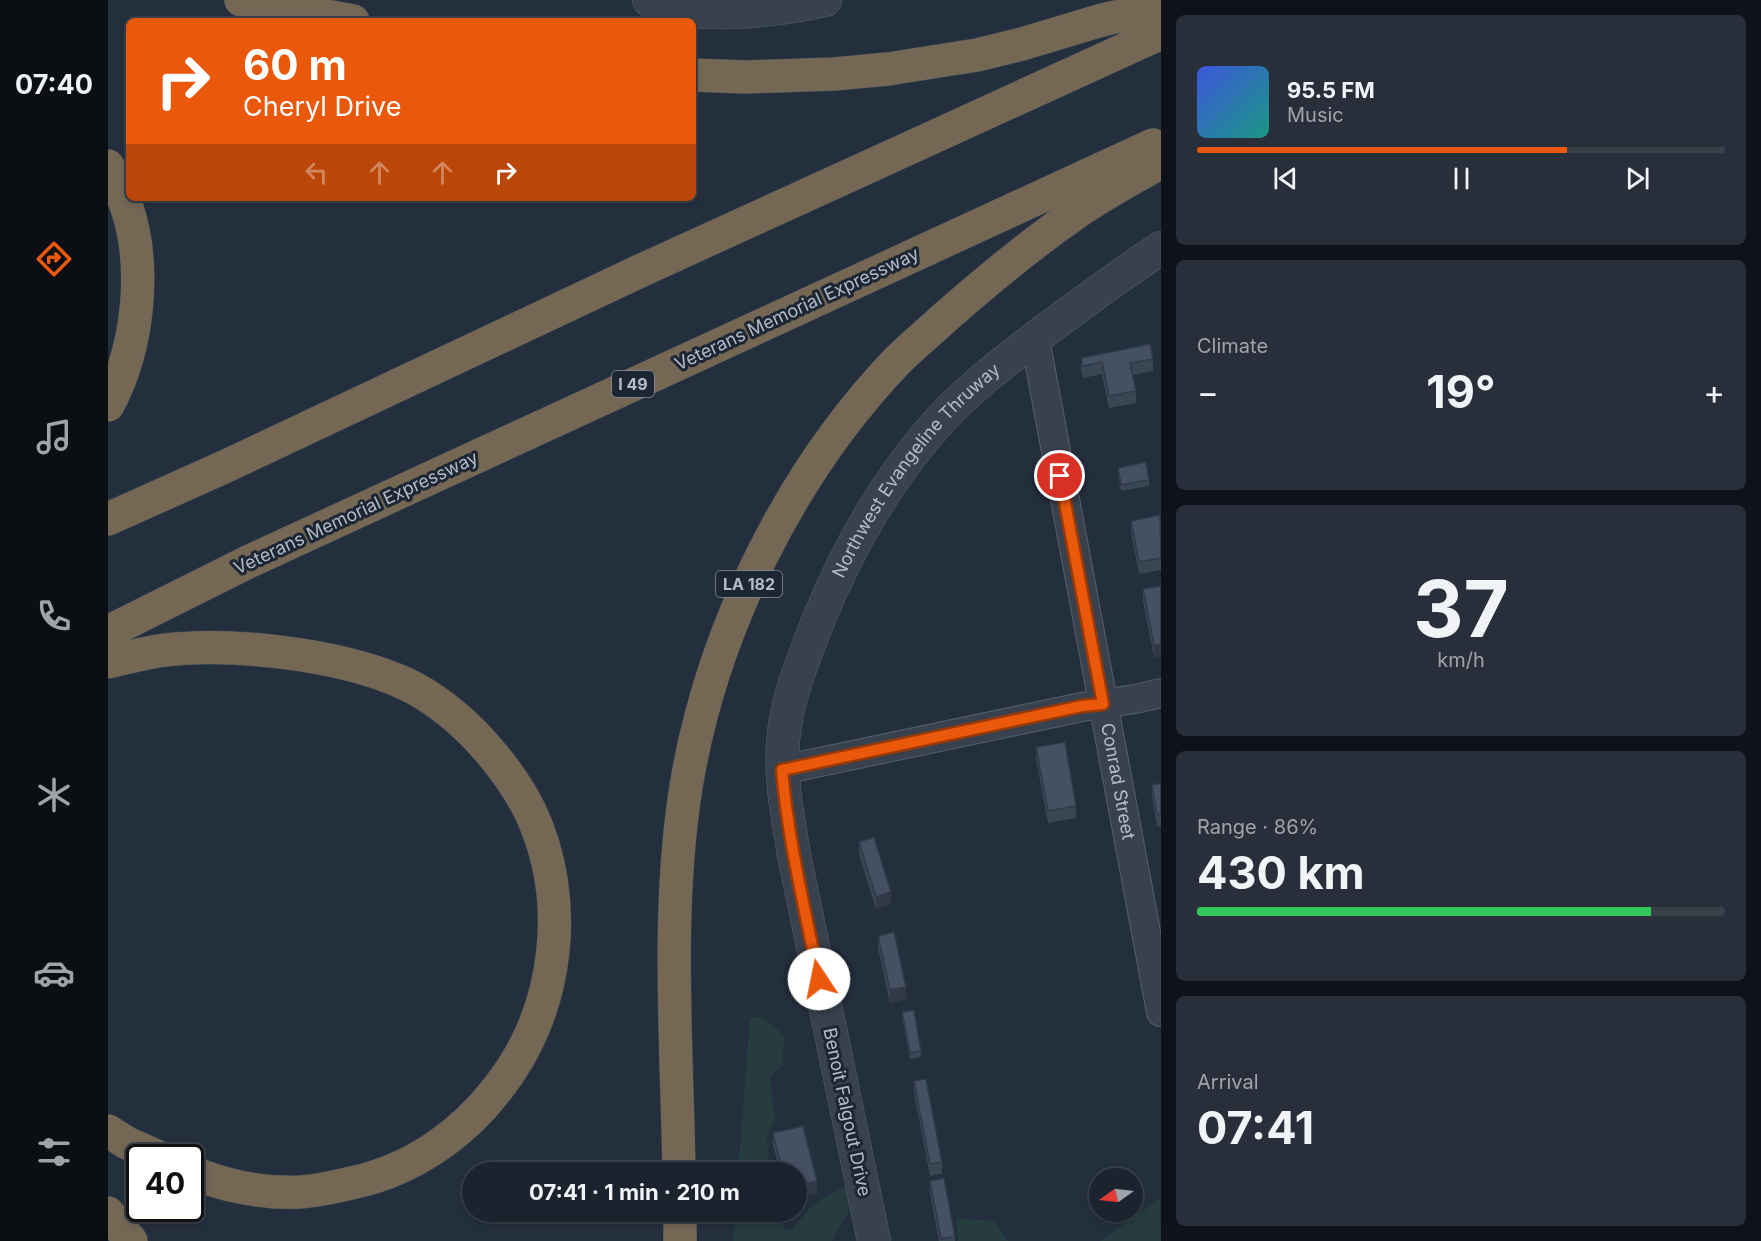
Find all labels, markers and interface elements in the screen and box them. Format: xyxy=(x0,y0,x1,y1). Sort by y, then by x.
text: 60 m xyxy=(243,39,347,90)
icon: right xyxy=(144,42,222,120)
text: 07:40 xyxy=(15,68,93,101)
text: 95.5 FM xyxy=(1287,77,1375,103)
text: Cheryl Drive xyxy=(243,90,401,123)
text: Music xyxy=(1287,103,1344,127)
icon: left xyxy=(300,156,333,189)
icon: ahead xyxy=(363,156,396,189)
icon: ahead xyxy=(426,156,459,189)
icon: right xyxy=(489,156,522,189)
icon: previous xyxy=(1269,162,1302,195)
icon: pause xyxy=(1445,162,1478,195)
icon: next xyxy=(1621,162,1654,195)
icon: directions xyxy=(33,238,75,280)
street label: Veterans Memorial Expressway xyxy=(671,243,922,374)
text: Climate xyxy=(1197,334,1268,358)
street label: Northwest Evangeline Thruway xyxy=(828,359,1004,581)
text: 19° xyxy=(1426,364,1496,419)
road number: I 49 xyxy=(612,371,654,397)
text: − xyxy=(1197,372,1219,412)
text: + xyxy=(1703,372,1725,412)
icon: music xyxy=(33,416,75,458)
street label: Veterans Memorial Expressway xyxy=(230,447,481,578)
pin xyxy=(1034,450,1085,501)
icon: arrive xyxy=(1043,459,1076,492)
text: 37 xyxy=(1413,561,1509,656)
road number: LA 182 xyxy=(716,571,782,597)
icon: phone xyxy=(33,595,75,637)
text: km/h xyxy=(1437,648,1485,672)
street label: Conrad Street xyxy=(1097,721,1140,841)
icon: climate xyxy=(33,774,75,816)
text: Range · 86% xyxy=(1197,815,1318,839)
text: 430 km xyxy=(1197,845,1365,900)
position arrow xyxy=(787,947,851,1011)
icon: car xyxy=(33,952,75,994)
street label: Benoit Falgout Drive xyxy=(819,1026,876,1198)
text: Arrival xyxy=(1197,1070,1259,1094)
text: 07:41 xyxy=(1197,1100,1314,1155)
icon: filters xyxy=(33,1131,75,1173)
speed limit sign: 40 xyxy=(126,1144,204,1222)
north arrow xyxy=(1089,1168,1143,1222)
map controls xyxy=(1089,1168,1143,1222)
text: 07:41 · 1 min · 210 m xyxy=(529,1179,740,1205)

